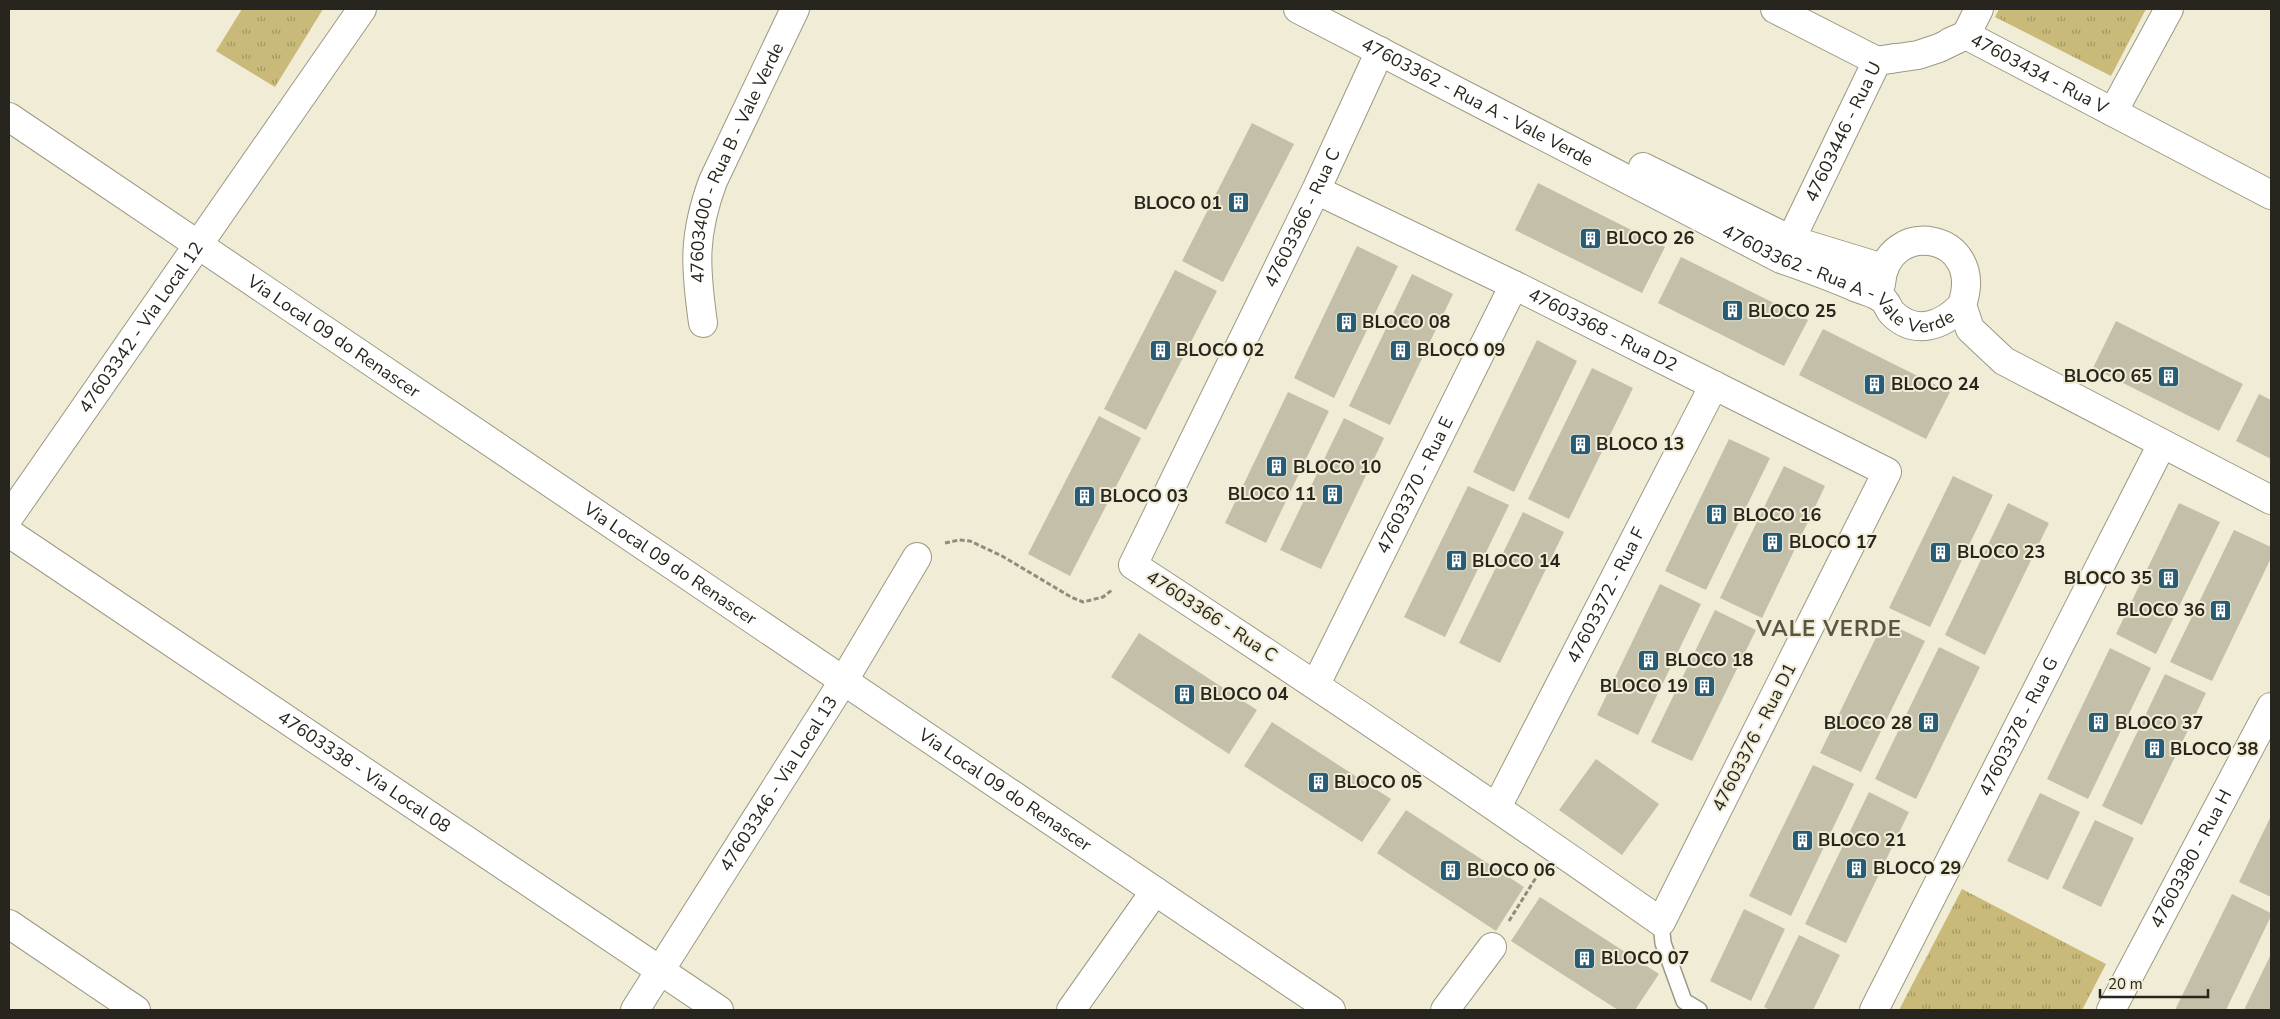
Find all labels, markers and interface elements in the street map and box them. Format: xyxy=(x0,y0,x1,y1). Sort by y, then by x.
street label: 47603434 - Rua V xyxy=(1967,28,2113,120)
street label: 47603362 - Rua A - Vale Verde xyxy=(1358,32,1597,172)
street label: 47603400 - Rua B - Vale Verde xyxy=(685,39,789,284)
street label: 47603446 - Rua U xyxy=(1799,58,1887,206)
street label: 47603366 - Rua C xyxy=(1258,144,1346,291)
place label: BLOCO 01 xyxy=(1134,191,1222,215)
building icon: BLOCO 01 xyxy=(1226,191,1250,215)
street label: 47603362 - Rua A - Vale Verde xyxy=(1718,219,1959,339)
building icon: BLOCO 26 xyxy=(1578,226,1602,250)
place label: BLOCO 26 xyxy=(1606,226,1695,250)
street label: 47603342 - Via Local 12 xyxy=(73,237,209,418)
street label: Via Local 09 do Renascer xyxy=(242,269,425,404)
street label: 47603368 - Rua D2 xyxy=(1524,282,1682,377)
building icon: BLOCO 25 xyxy=(1720,299,1744,323)
place label: BLOCO 25 xyxy=(1748,299,1837,323)
building icon: BLOCO 08 xyxy=(1334,310,1358,334)
place label: BLOCO 08 xyxy=(1362,310,1451,334)
building icon: BLOCO 02 xyxy=(1148,338,1172,362)
place label: BLOCO 02 xyxy=(1176,338,1264,362)
building icon: BLOCO 09 xyxy=(1389,338,1413,362)
place label: BLOCO 09 xyxy=(1417,338,1505,362)
place label: BLOCO 65 xyxy=(2064,364,2152,388)
building icon: BLOCO 65 xyxy=(2156,364,2180,388)
building icon: BLOCO 24 xyxy=(1863,372,1887,396)
place label: BLOCO 24 xyxy=(1891,372,1980,396)
street label: 47603370 - Rua E xyxy=(1371,413,1459,558)
building icon: BLOCO 13 xyxy=(1568,432,1592,456)
place label: BLOCO 13 xyxy=(1596,432,1684,456)
building icon: BLOCO 10 xyxy=(1265,455,1289,479)
place label: BLOCO 10 xyxy=(1293,455,1382,479)
place label: BLOCO 11 xyxy=(1228,482,1316,506)
building icon: BLOCO 11 xyxy=(1320,482,1344,506)
building icon: BLOCO 03 xyxy=(1072,484,1096,508)
place label: BLOCO 03 xyxy=(1100,484,1188,508)
street label: Via Local 09 do Renascer xyxy=(578,496,762,631)
building icon: BLOCO 16 xyxy=(1705,503,1729,527)
place label: BLOCO 16 xyxy=(1733,503,1822,527)
street label: 47603372 - Rua F xyxy=(1561,523,1651,667)
building icon: BLOCO 17 xyxy=(1761,530,1785,554)
place label: BLOCO 17 xyxy=(1789,530,1877,554)
building icon: BLOCO 23 xyxy=(1929,540,1953,564)
place label: BLOCO 23 xyxy=(1957,540,2045,564)
building icon: BLOCO 14 xyxy=(1444,549,1468,573)
place label: BLOCO 14 xyxy=(1472,549,1561,573)
street label: 47603366 - Rua C xyxy=(1142,565,1282,667)
place label: BLOCO 35 xyxy=(2064,566,2152,590)
building icon: BLOCO 35 xyxy=(2156,566,2180,590)
place label: BLOCO 36 xyxy=(2117,598,2205,622)
building icon: BLOCO 36 xyxy=(2209,598,2233,622)
district label: VALE VERDE xyxy=(1755,614,1902,644)
building icon: BLOCO 18 xyxy=(1637,648,1661,672)
place label: BLOCO 18 xyxy=(1665,648,1754,672)
street label: 47603378 - Rua G xyxy=(1973,653,2064,800)
street label: 47603376 - Rua D1 xyxy=(1706,659,1802,815)
place label: BLOCO 19 xyxy=(1600,674,1688,698)
building icon: BLOCO 19 xyxy=(1692,674,1716,698)
building icon: BLOCO 04 xyxy=(1172,682,1196,706)
place label: BLOCO 04 xyxy=(1200,682,1289,706)
street label: 47603346 - Via Local 13 xyxy=(714,691,843,876)
street label: 47603338 - Via Local 08 xyxy=(273,705,455,838)
place label: BLOCO 28 xyxy=(1824,711,1912,735)
building icon: BLOCO 28 xyxy=(1916,711,1940,735)
building icon: BLOCO 37 xyxy=(2087,711,2111,735)
place label: BLOCO 37 xyxy=(2115,711,2203,735)
street label: Via Local 09 do Renascer xyxy=(913,722,1097,857)
building icon: BLOCO 38 xyxy=(2142,737,2166,761)
place label: BLOCO 38 xyxy=(2170,737,2259,761)
building icon: BLOCO 05 xyxy=(1306,770,1330,794)
place label: BLOCO 05 xyxy=(1334,770,1423,794)
street label: 47603380 - Rua H xyxy=(2144,785,2237,932)
building icon: BLOCO 21 xyxy=(1790,828,1814,852)
place label: BLOCO 21 xyxy=(1818,828,1906,852)
building icon: BLOCO 29 xyxy=(1845,856,1869,880)
place label: BLOCO 29 xyxy=(1873,856,1961,880)
building icon: BLOCO 06 xyxy=(1439,858,1463,882)
place label: BLOCO 06 xyxy=(1467,858,1556,882)
building icon: BLOCO 07 xyxy=(1573,946,1597,970)
place label: BLOCO 07 xyxy=(1601,946,1689,970)
scale bar xyxy=(2100,966,2208,998)
text: 20 m xyxy=(2108,974,2143,994)

